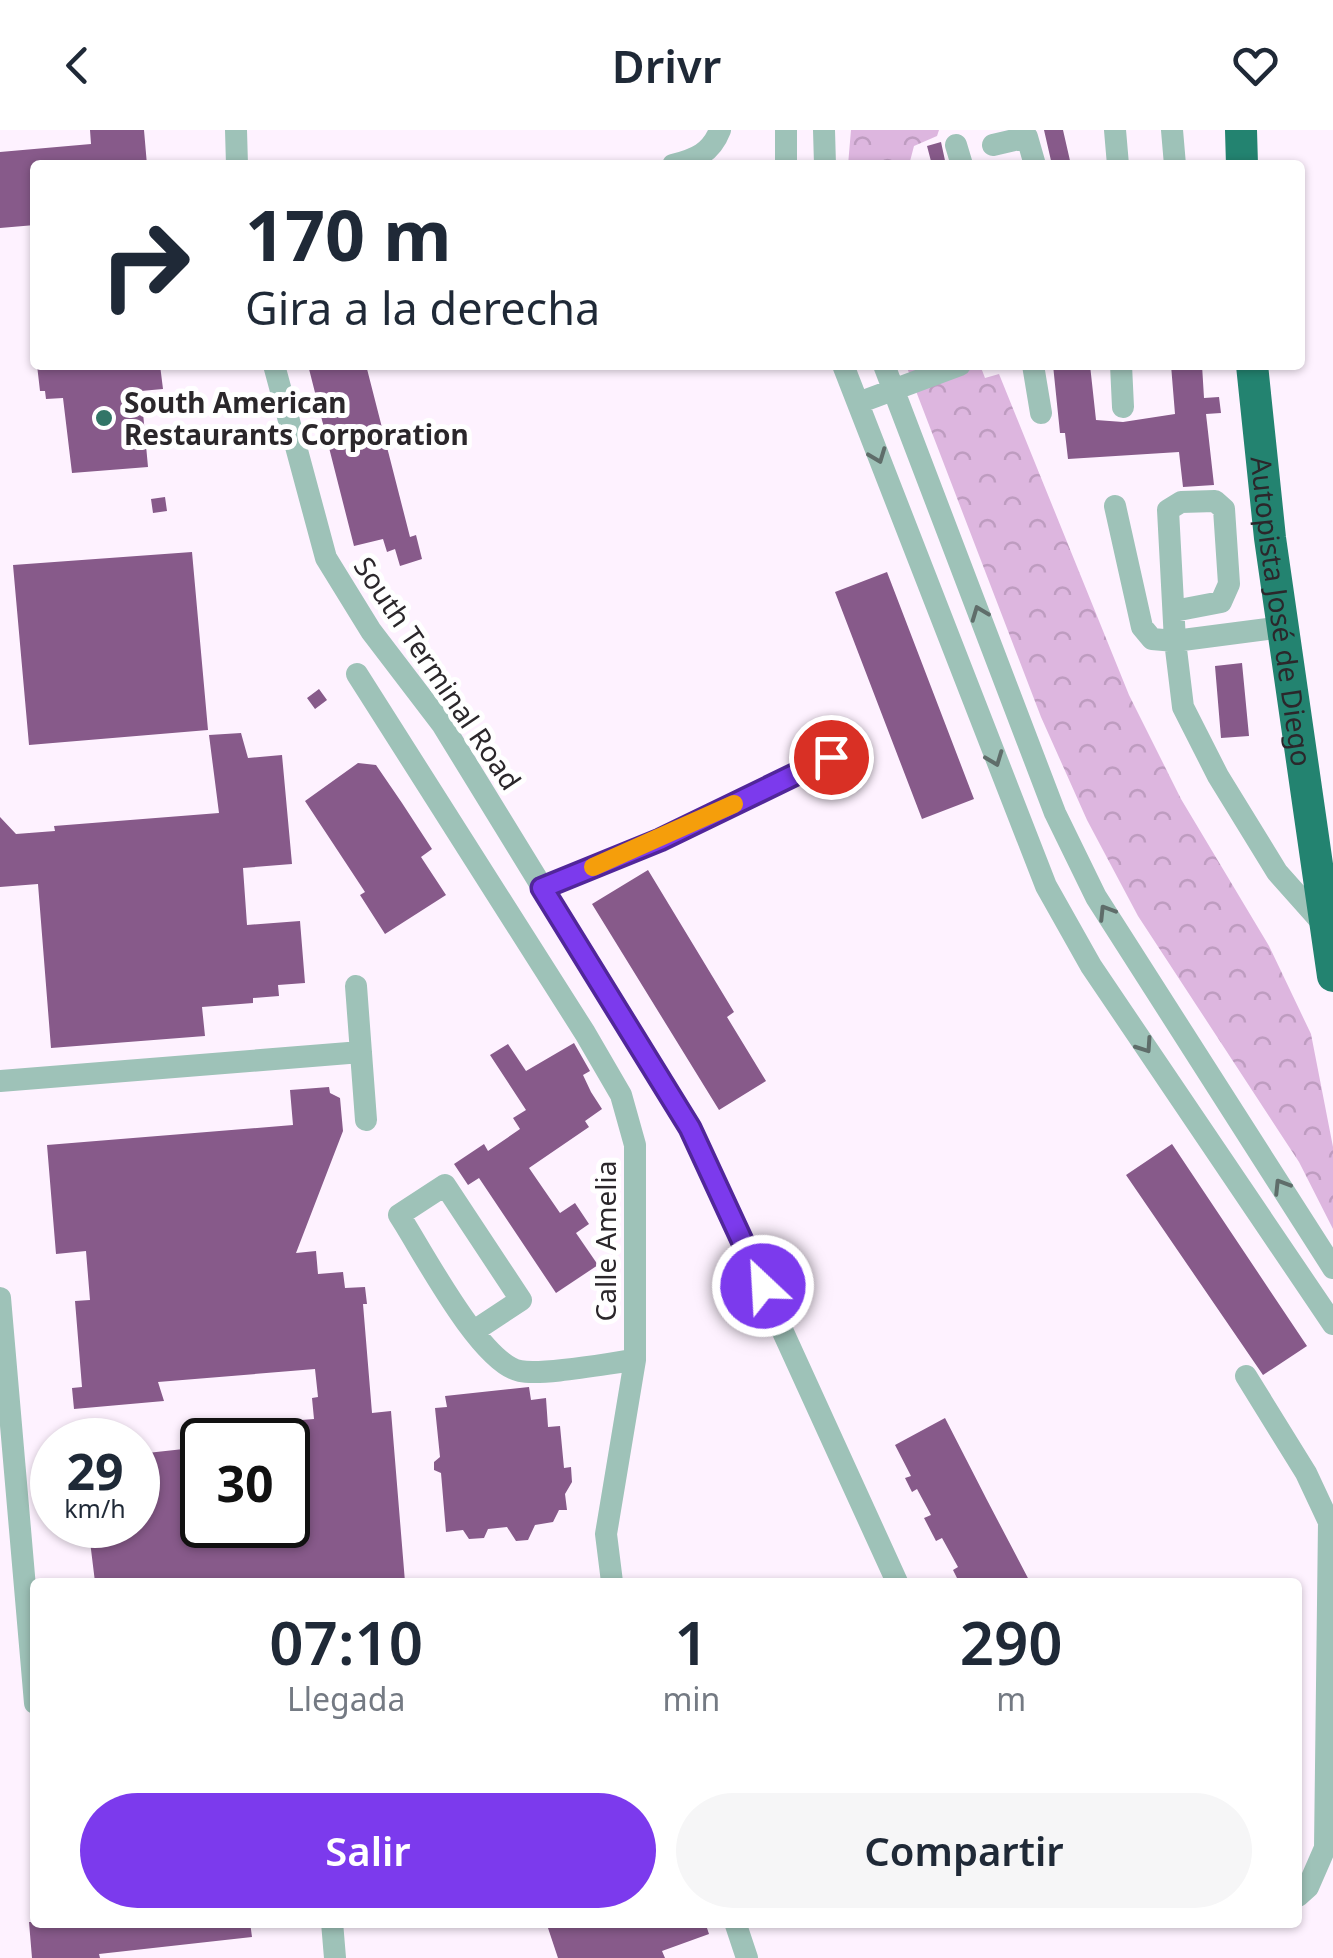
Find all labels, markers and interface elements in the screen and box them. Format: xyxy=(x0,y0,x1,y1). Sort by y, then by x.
text: Drivr xyxy=(612,35,721,96)
icon: back xyxy=(50,38,105,93)
icon: heart xyxy=(1228,38,1283,93)
text: 170 m xyxy=(245,186,452,282)
icon: right xyxy=(80,200,210,330)
text: Gira a la derecha xyxy=(245,277,600,338)
place label: South American Restaurants Corporation xyxy=(124,383,469,453)
marker: South American Restaurants Corporation xyxy=(93,407,115,429)
one-way arrow xyxy=(866,447,887,464)
street label: Autopista José de Diego xyxy=(1243,454,1322,769)
street label: South Terminal Road xyxy=(346,549,530,797)
one-way arrow xyxy=(971,605,991,623)
pin xyxy=(789,715,874,800)
icon: arrive xyxy=(804,730,859,785)
one-way arrow xyxy=(984,750,1004,767)
one-way arrow xyxy=(1099,905,1118,923)
one-way arrow xyxy=(1133,1035,1152,1053)
street label: Calle Amelia xyxy=(586,1161,624,1321)
one-way arrow xyxy=(1274,1178,1293,1196)
position arrow xyxy=(711,1234,815,1338)
speed limit sign: 30 xyxy=(180,1418,310,1548)
text: 29 xyxy=(66,1437,124,1505)
text: km/h xyxy=(64,1491,126,1525)
text: 07:10 xyxy=(269,1601,423,1683)
text: 1 xyxy=(674,1601,709,1683)
text: 290 xyxy=(960,1601,1063,1683)
text: Llegada xyxy=(287,1677,405,1720)
text: min xyxy=(662,1677,720,1720)
text: m xyxy=(996,1677,1026,1720)
button: Salir xyxy=(80,1793,656,1908)
button: Compartir xyxy=(676,1793,1252,1908)

